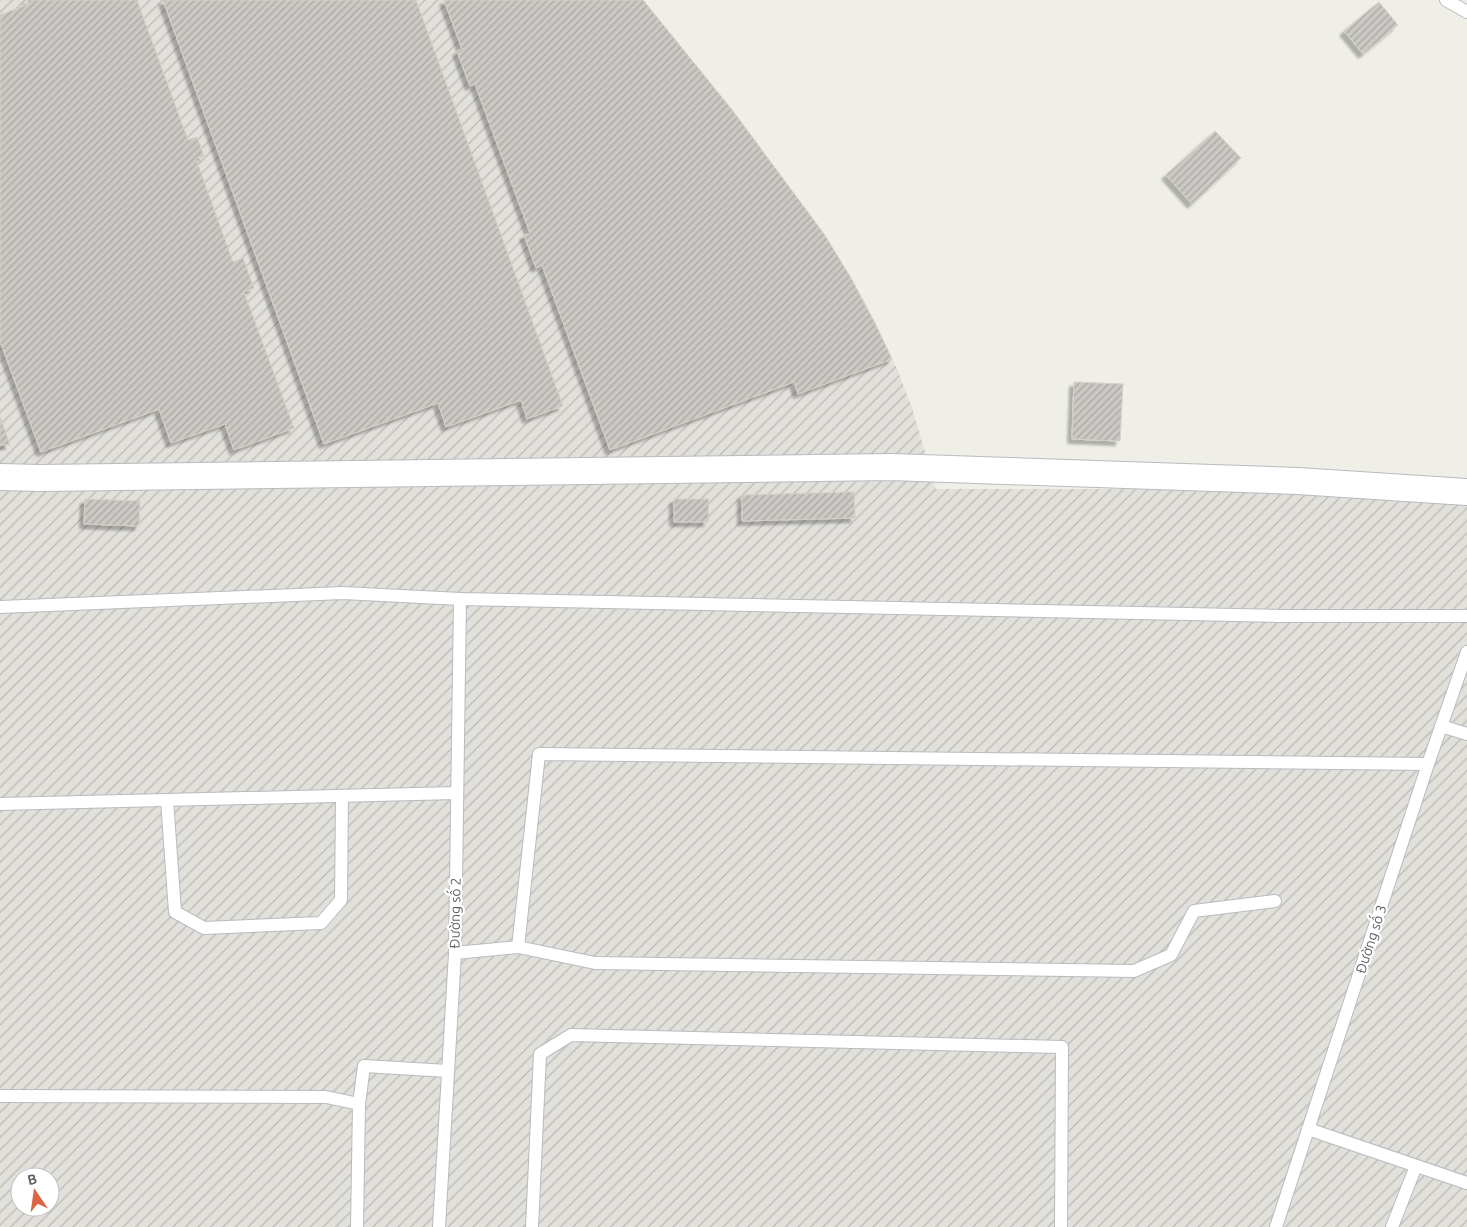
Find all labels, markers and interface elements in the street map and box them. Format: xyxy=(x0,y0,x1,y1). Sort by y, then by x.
street label: Đường số 2 xyxy=(444,877,464,949)
street label: Đường số 3 xyxy=(1350,902,1390,975)
north arrow xyxy=(10,1167,60,1217)
text: B xyxy=(26,1170,38,1188)

